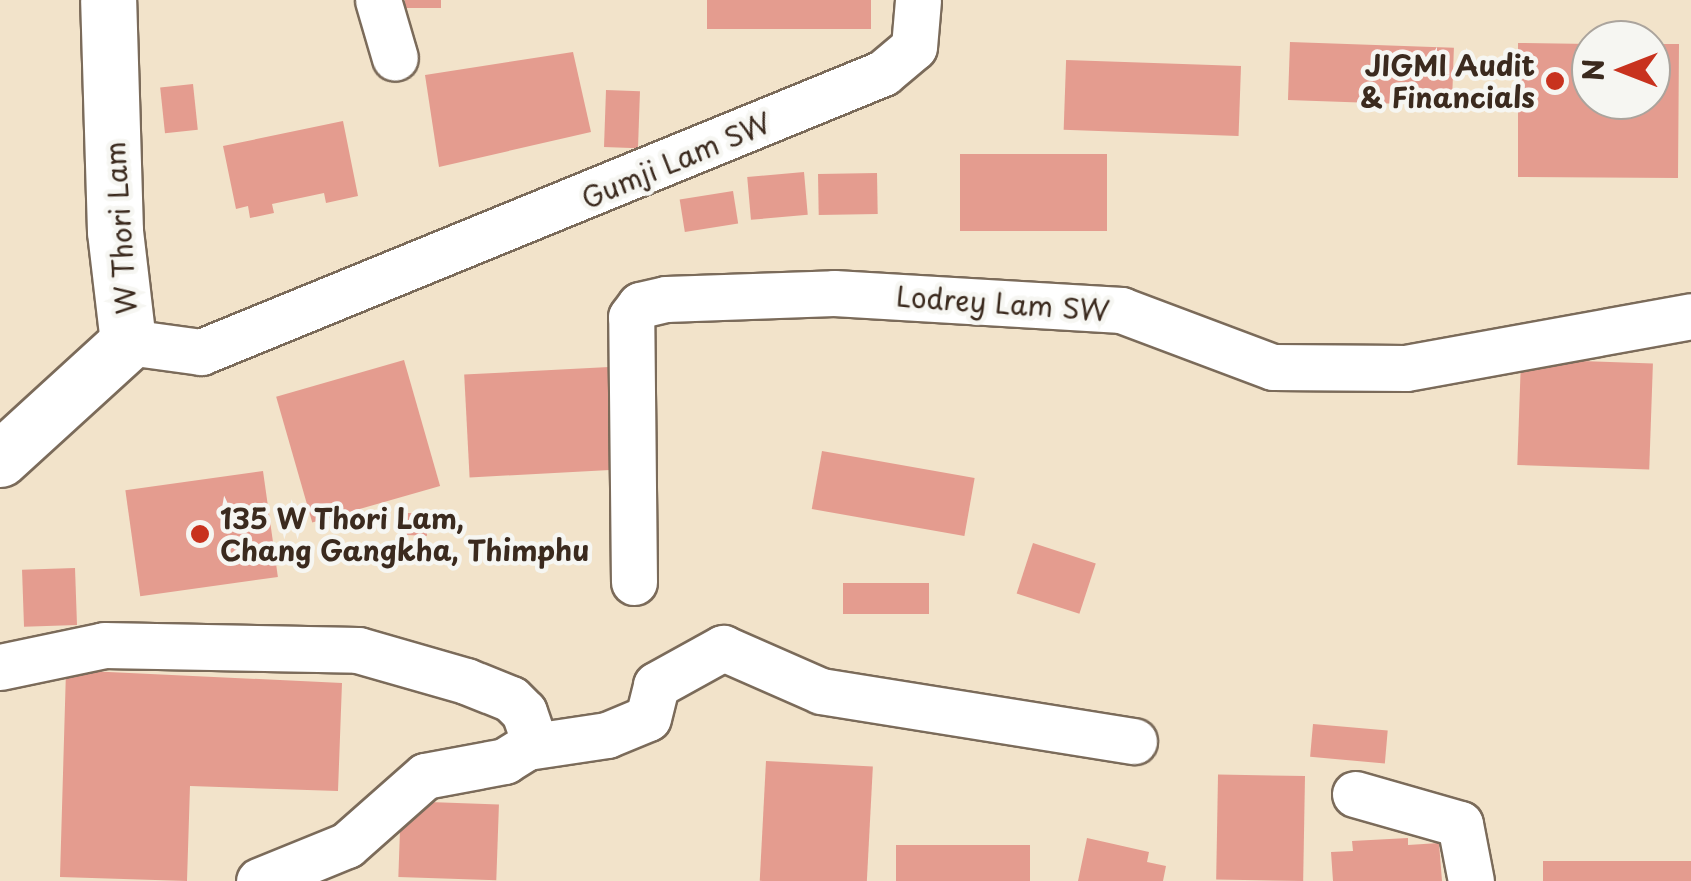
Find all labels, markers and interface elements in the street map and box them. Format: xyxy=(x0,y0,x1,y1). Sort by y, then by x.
north arrow xyxy=(1571,20,1671,120)
place label: JIGMI Audit & Financials xyxy=(1359,48,1535,114)
text: N xyxy=(1571,59,1614,81)
marker: JIGMI Audit & Financials xyxy=(1544,70,1566,92)
street label: Gumji Lam SW xyxy=(577,105,775,215)
street label: W Thori Lam xyxy=(97,139,143,317)
street label: Lodrey Lam SW xyxy=(896,279,1110,327)
place label: 135 W Thori Lam, Chang Gangkha, Thimphu xyxy=(220,501,590,567)
marker: 135 W Thori Lam, Chang Gangkha, Thimphu xyxy=(189,523,211,545)

